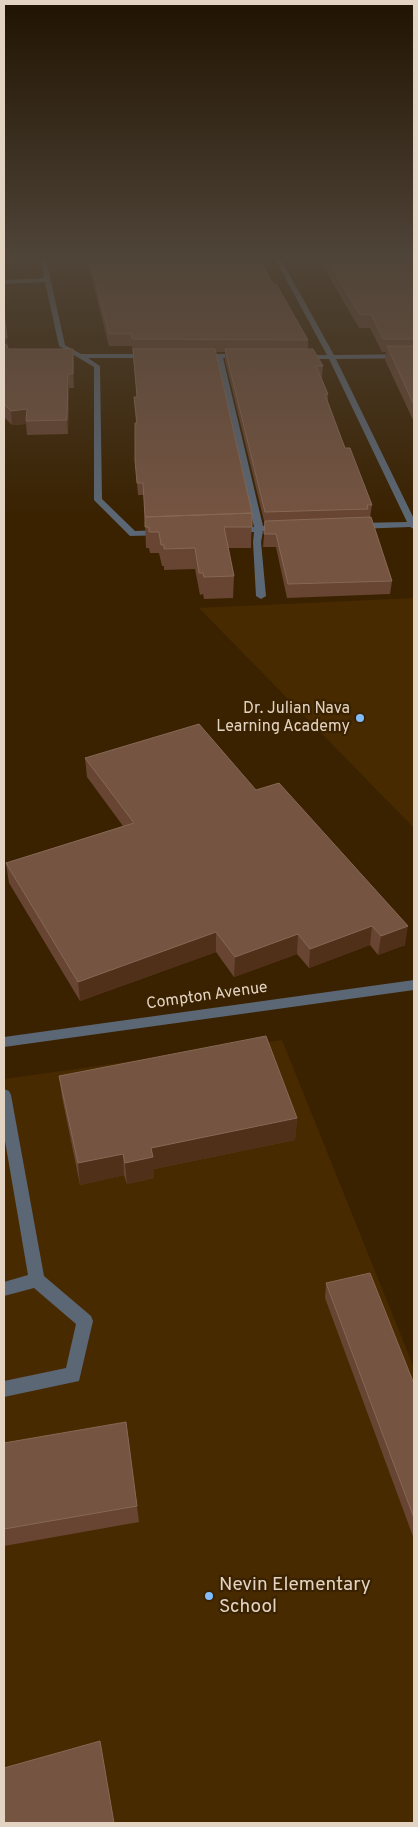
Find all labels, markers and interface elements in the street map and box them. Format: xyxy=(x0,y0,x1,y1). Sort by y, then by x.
place label: Dr. Julian Nava Learning Academy xyxy=(216,699,350,737)
marker: Dr. Julian Nava Learning Academy xyxy=(354,712,366,724)
street label: Compton Avenue xyxy=(145,978,269,1014)
place label: Nevin Elementary School xyxy=(219,1573,371,1619)
marker: Nevin Elementary School xyxy=(203,1590,215,1602)

